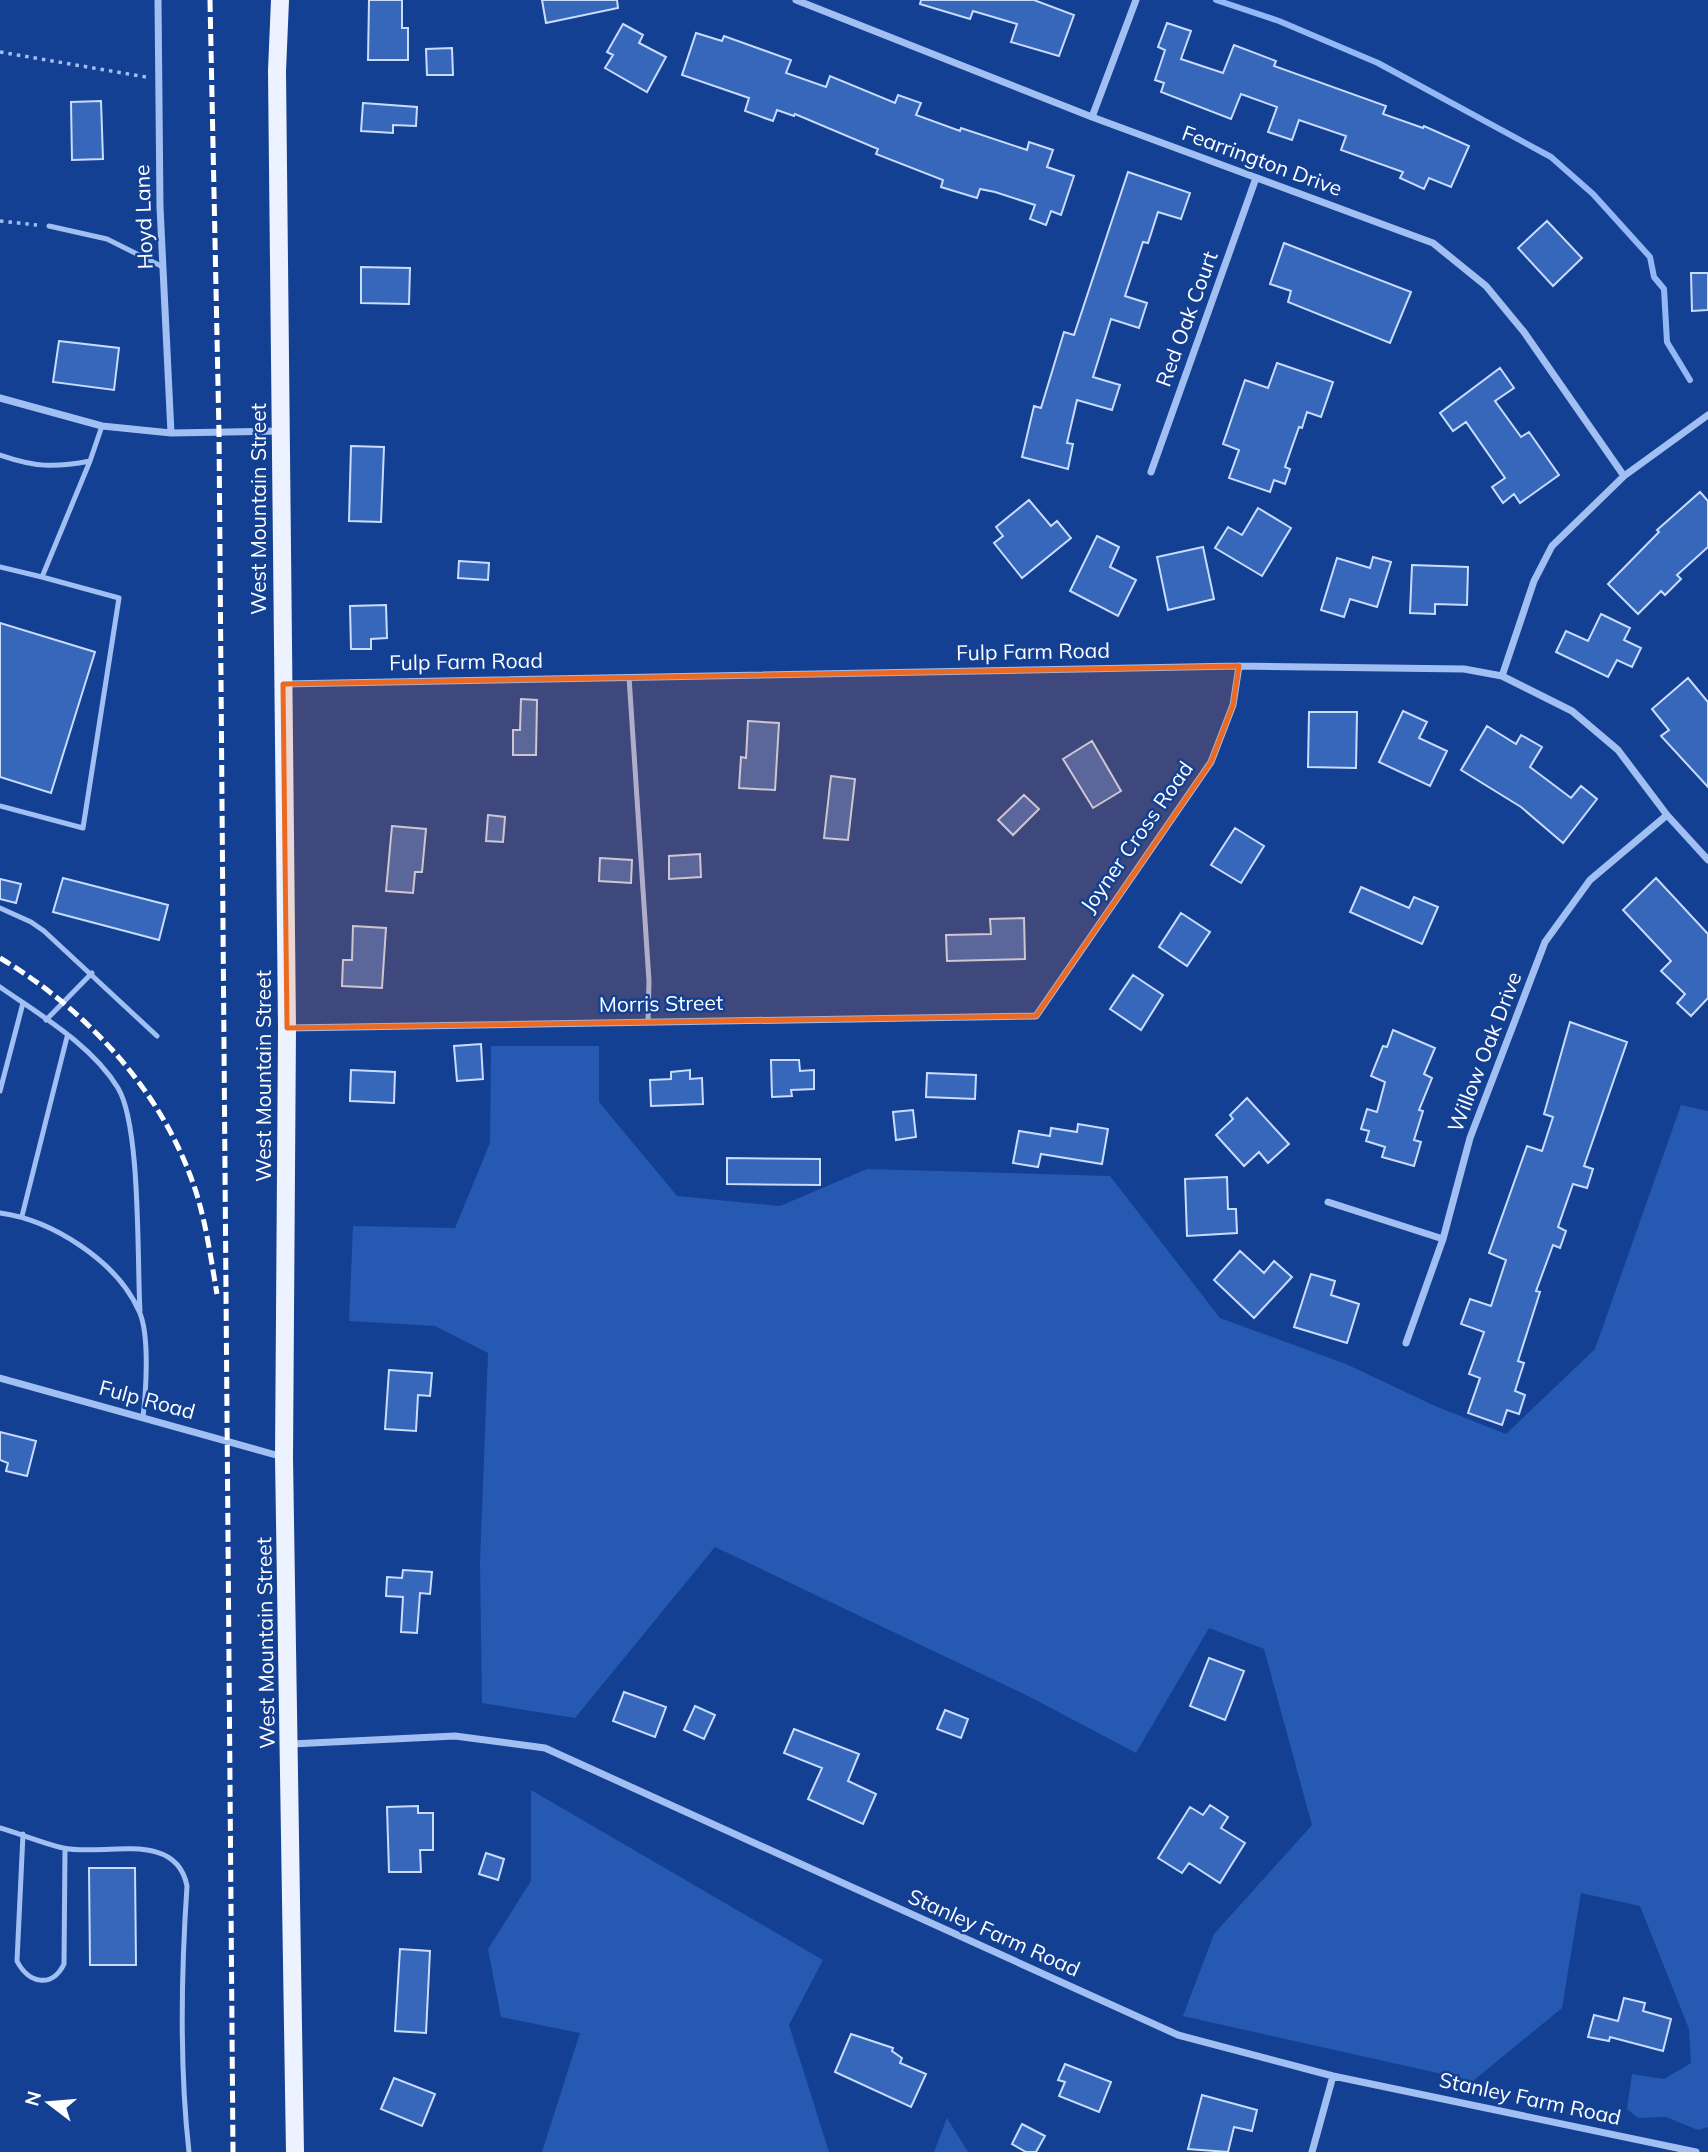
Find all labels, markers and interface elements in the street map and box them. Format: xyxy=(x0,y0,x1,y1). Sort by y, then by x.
street label: Fearrington Drive xyxy=(1179,119,1346,201)
street label: Hoyd Lane xyxy=(128,164,158,270)
street label: Red Oak Court xyxy=(1150,247,1223,390)
street label: West Mountain Street xyxy=(245,403,271,615)
street label: Fulp Farm Road xyxy=(956,637,1110,665)
street label: Fulp Farm Road xyxy=(389,647,543,675)
street label: Joyner Cross Road xyxy=(1074,756,1198,917)
street label: Willow Oak Drive xyxy=(1442,968,1527,1136)
street label: West Mountain Street xyxy=(250,970,276,1182)
street label: Morris Street xyxy=(599,989,723,1017)
street label: Fulp Road xyxy=(96,1374,198,1424)
street label: West Mountain Street xyxy=(250,1537,280,1749)
street label: Stanley Farm Road xyxy=(905,1883,1084,1982)
street label: Stanley Farm Road xyxy=(1437,2066,1624,2130)
north arrow xyxy=(14,2068,84,2138)
text: N xyxy=(19,2088,46,2109)

